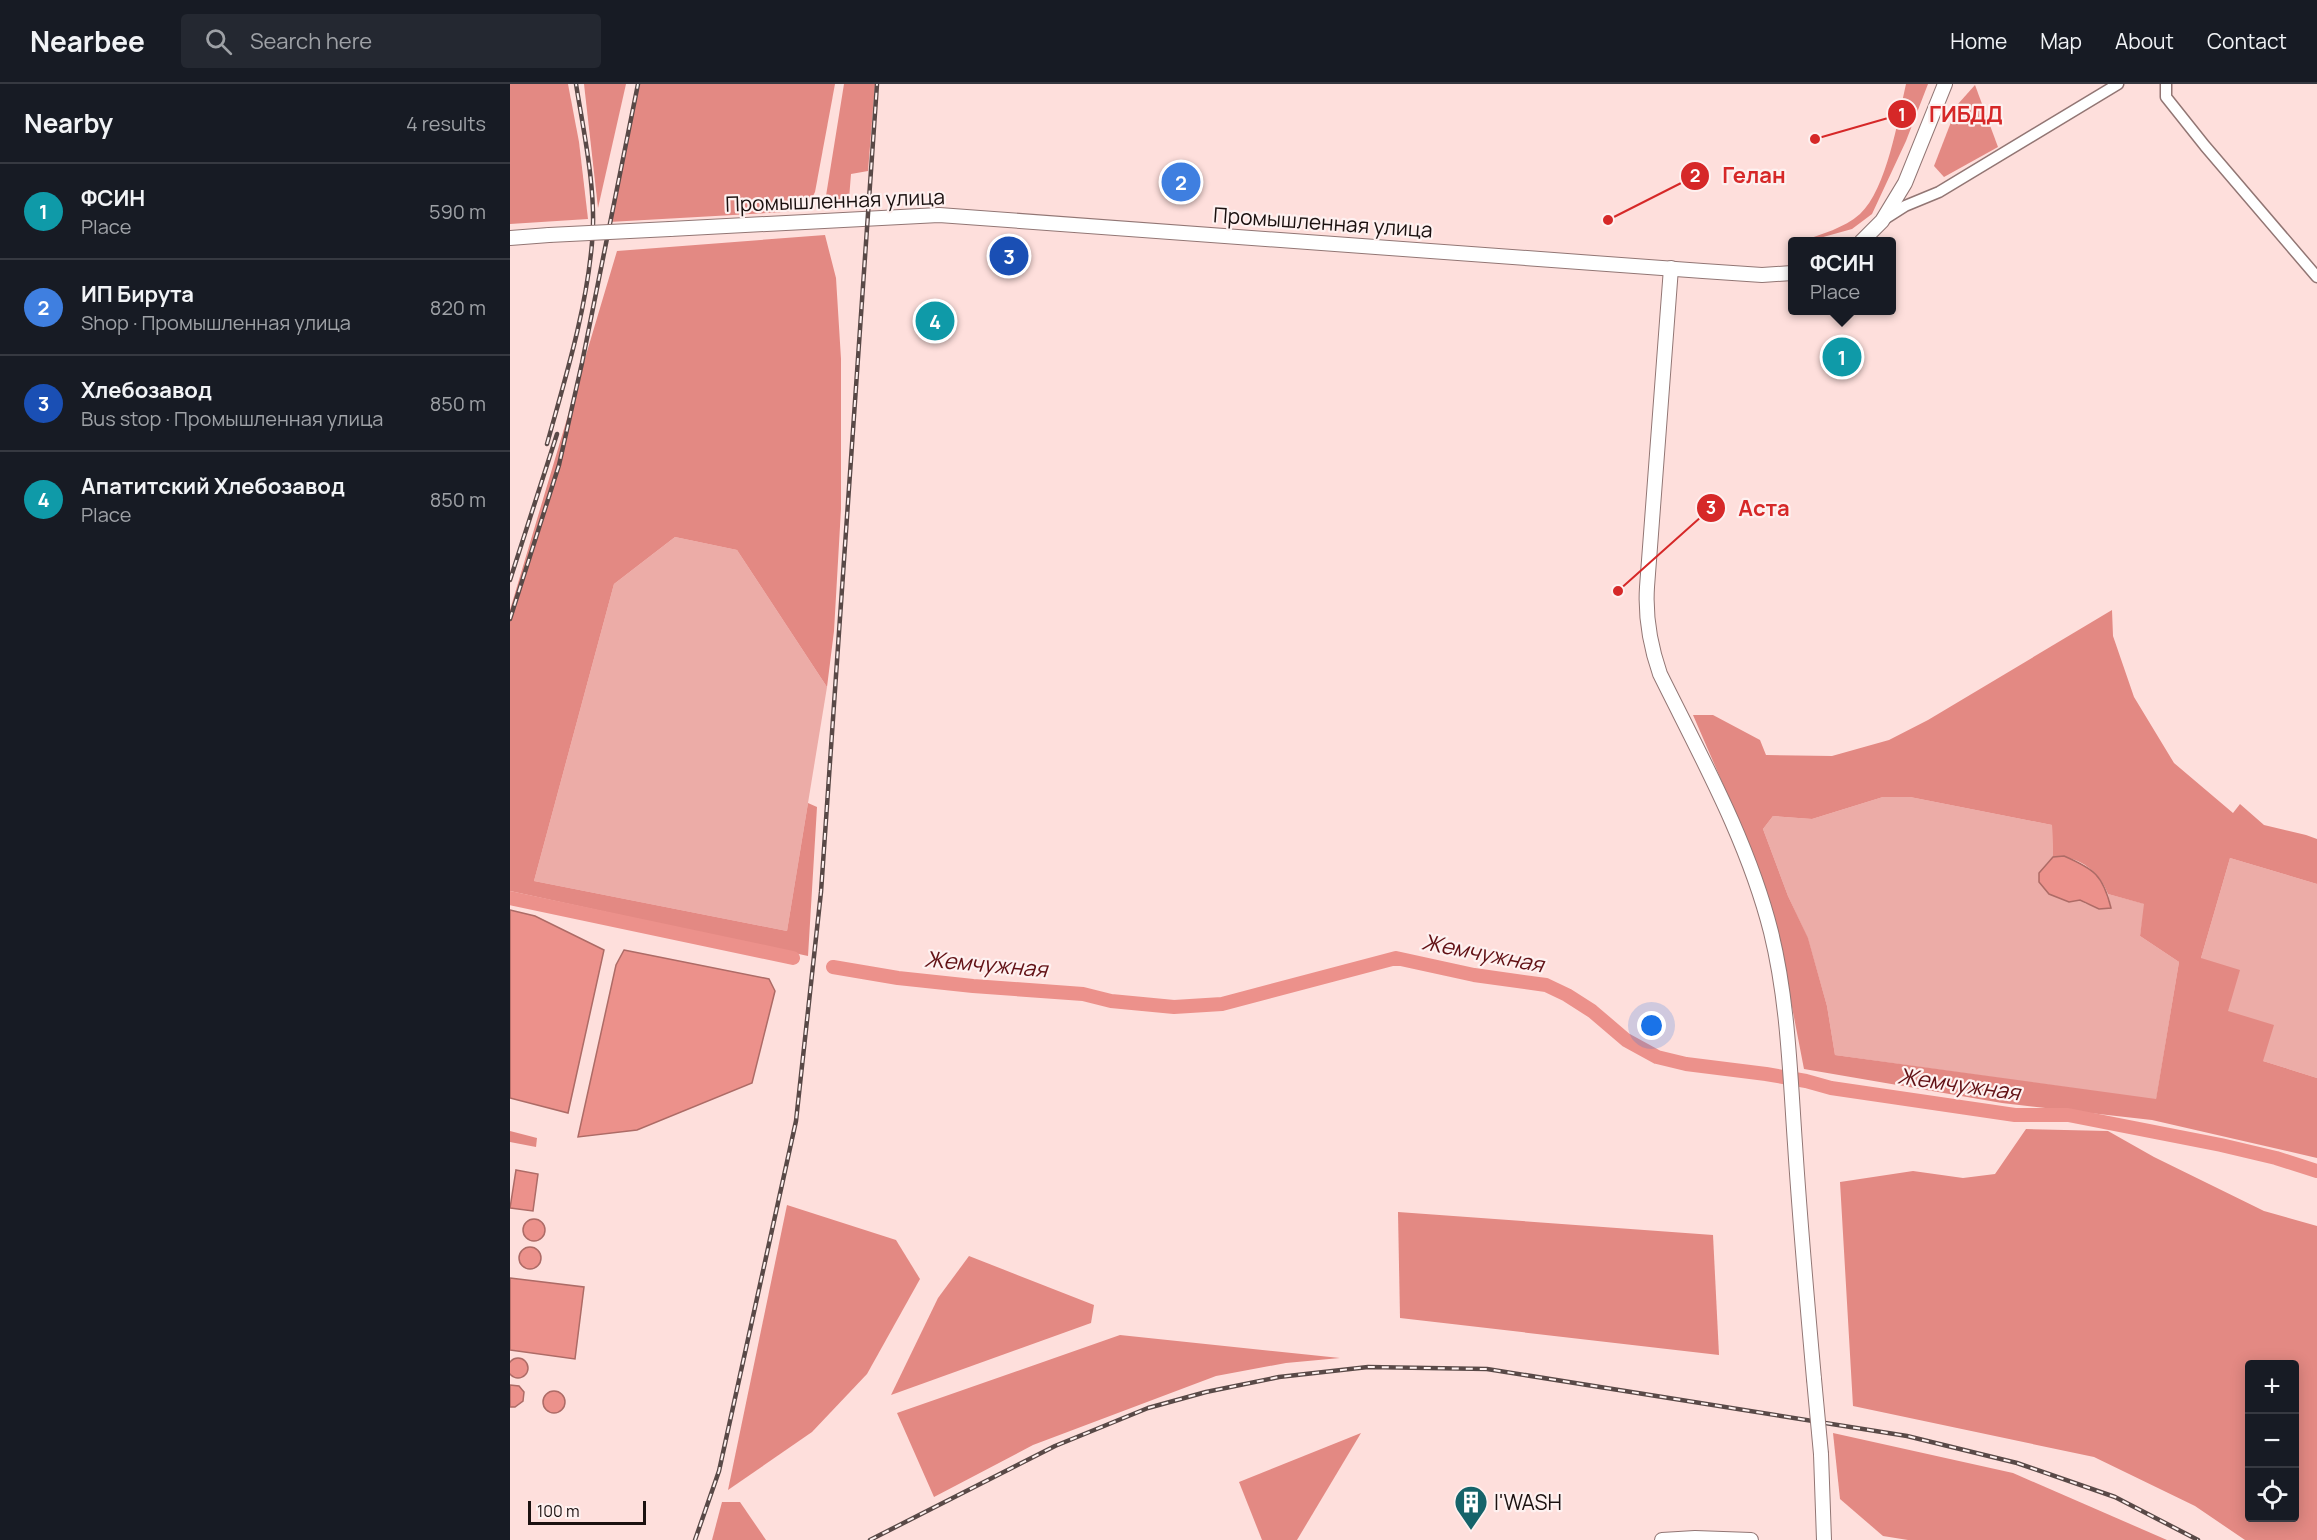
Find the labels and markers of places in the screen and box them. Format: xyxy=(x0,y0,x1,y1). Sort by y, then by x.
callout: ГИБДД xyxy=(1887,94,2015,134)
callout: Гелан xyxy=(1680,156,1798,196)
pin: 2 xyxy=(1162,160,1200,204)
pin: 3 xyxy=(990,234,1028,279)
pin: 4 xyxy=(916,298,954,344)
pin: 1 xyxy=(1822,334,1862,380)
callout: Аста xyxy=(1696,488,1802,528)
building icon: I'WASH xyxy=(1453,1484,1489,1531)
place label: I'WASH xyxy=(1494,1488,1562,1516)

